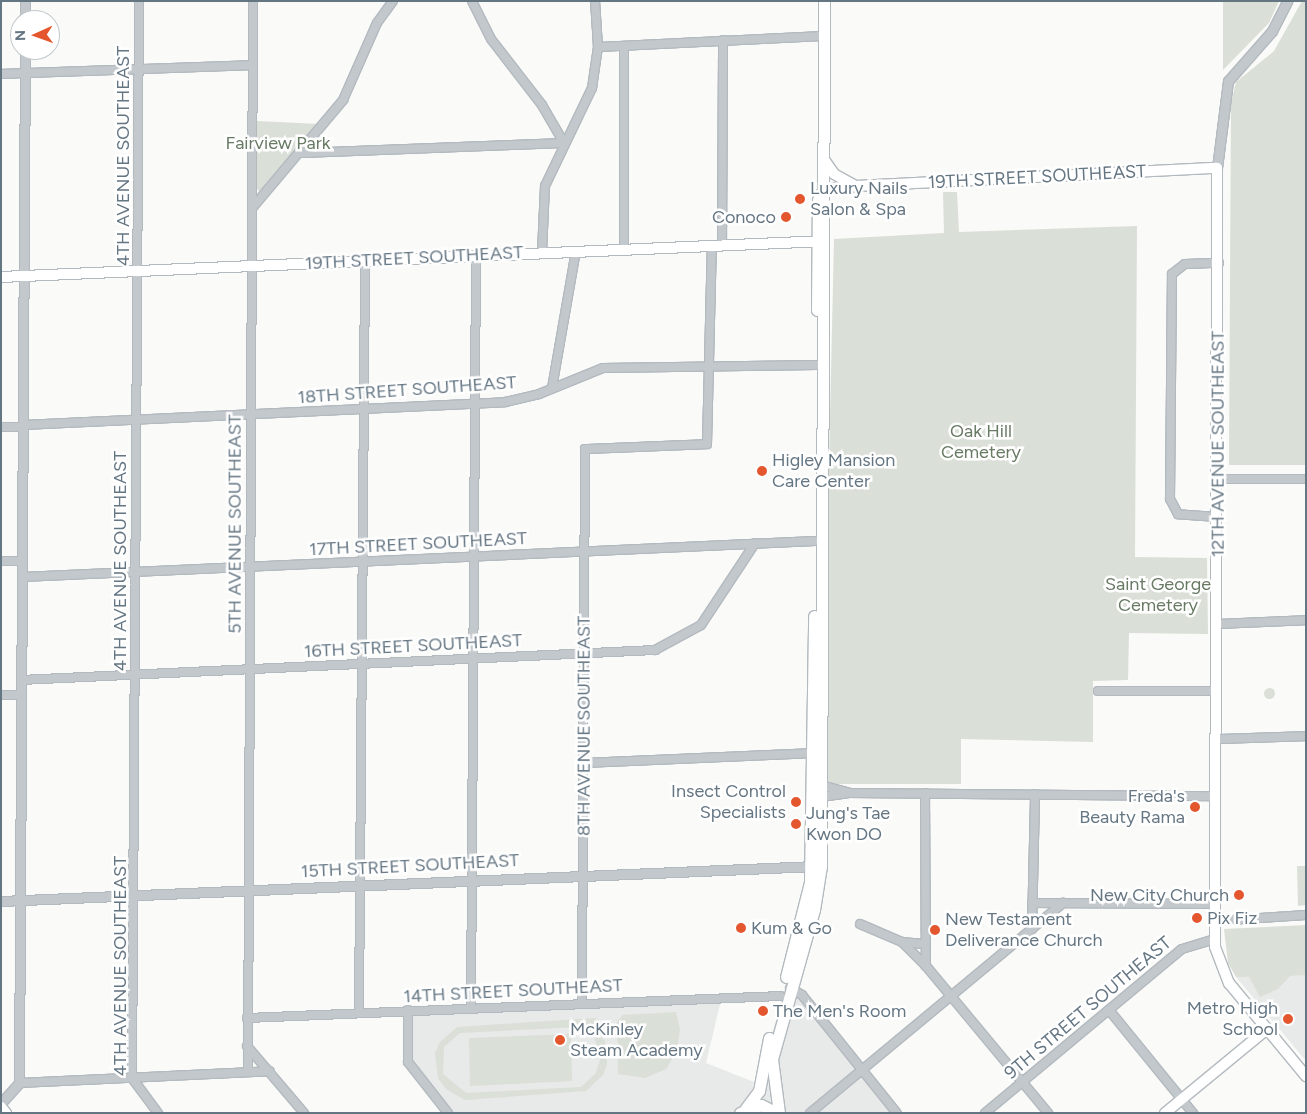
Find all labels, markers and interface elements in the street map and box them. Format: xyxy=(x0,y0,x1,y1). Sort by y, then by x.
north arrow xyxy=(10,10,60,60)
text: N xyxy=(12,30,29,41)
street label: 4TH AVENUE SOUTHEAST xyxy=(112,46,134,266)
park label: Fairview Park xyxy=(225,132,331,154)
street label: 19TH STREET SOUTHEAST xyxy=(927,161,1147,193)
place label: Luxury Nails Salon & Spa xyxy=(810,178,908,220)
marker: Luxury Nails Salon & Spa xyxy=(794,193,806,205)
place label: Conoco xyxy=(712,206,776,228)
marker: Conoco xyxy=(780,211,792,223)
street label: 19TH STREET SOUTHEAST xyxy=(304,242,524,274)
street label: 12TH AVENUE SOUTHEAST xyxy=(1207,331,1229,557)
street label: 18TH STREET SOUTHEAST xyxy=(297,372,517,408)
street label: 5TH AVENUE SOUTHEAST xyxy=(224,414,246,634)
park label: Oak Hill Cemetery xyxy=(941,421,1021,464)
place label: Higley Mansion Care Center xyxy=(772,450,895,492)
street label: 4TH AVENUE SOUTHEAST xyxy=(109,451,131,671)
marker: Higley Mansion Care Center xyxy=(756,465,768,477)
street label: 17TH STREET SOUTHEAST xyxy=(309,528,527,560)
park label: Saint George Cemetery xyxy=(1105,574,1211,616)
street label: 8TH AVENUE SOUTHEAST xyxy=(573,616,595,836)
street label: 16TH STREET SOUTHEAST xyxy=(303,630,523,662)
place label: Insect Control Specialists xyxy=(671,781,786,824)
place label: Freda's Beauty Rama xyxy=(1079,786,1185,829)
marker: Insect Control Specialists xyxy=(790,796,802,808)
marker: Freda's Beauty Rama xyxy=(1189,801,1201,813)
place label: Jung's Tae Kwon DO xyxy=(806,803,890,846)
marker: Jung's Tae Kwon DO xyxy=(790,818,802,830)
street label: 15TH STREET SOUTHEAST xyxy=(300,849,520,883)
street label: 4TH AVENUE SOUTHEAST xyxy=(109,856,131,1076)
place label: New City Church xyxy=(1090,884,1229,906)
marker: New City Church xyxy=(1233,889,1245,901)
place label: Pix Fiz xyxy=(1207,907,1257,929)
place label: New Testament Deliverance Church xyxy=(945,909,1103,952)
marker: Pix Fiz xyxy=(1191,912,1203,924)
place label: Kum & Go xyxy=(751,917,832,939)
marker: Kum & Go xyxy=(735,922,747,934)
marker: New Testament Deliverance Church xyxy=(929,924,941,936)
street label: 9TH STREET SOUTHEAST xyxy=(1000,932,1176,1084)
street label: 14TH STREET SOUTHEAST xyxy=(403,974,623,1008)
place label: Metro High School xyxy=(1187,998,1278,1040)
place label: The Men's Room xyxy=(773,1000,906,1022)
marker: The Men's Room xyxy=(757,1005,769,1017)
marker: Metro High School xyxy=(1282,1013,1294,1025)
place label: McKinley Steam Academy xyxy=(570,1019,703,1062)
marker: McKinley Steam Academy xyxy=(554,1034,566,1046)

